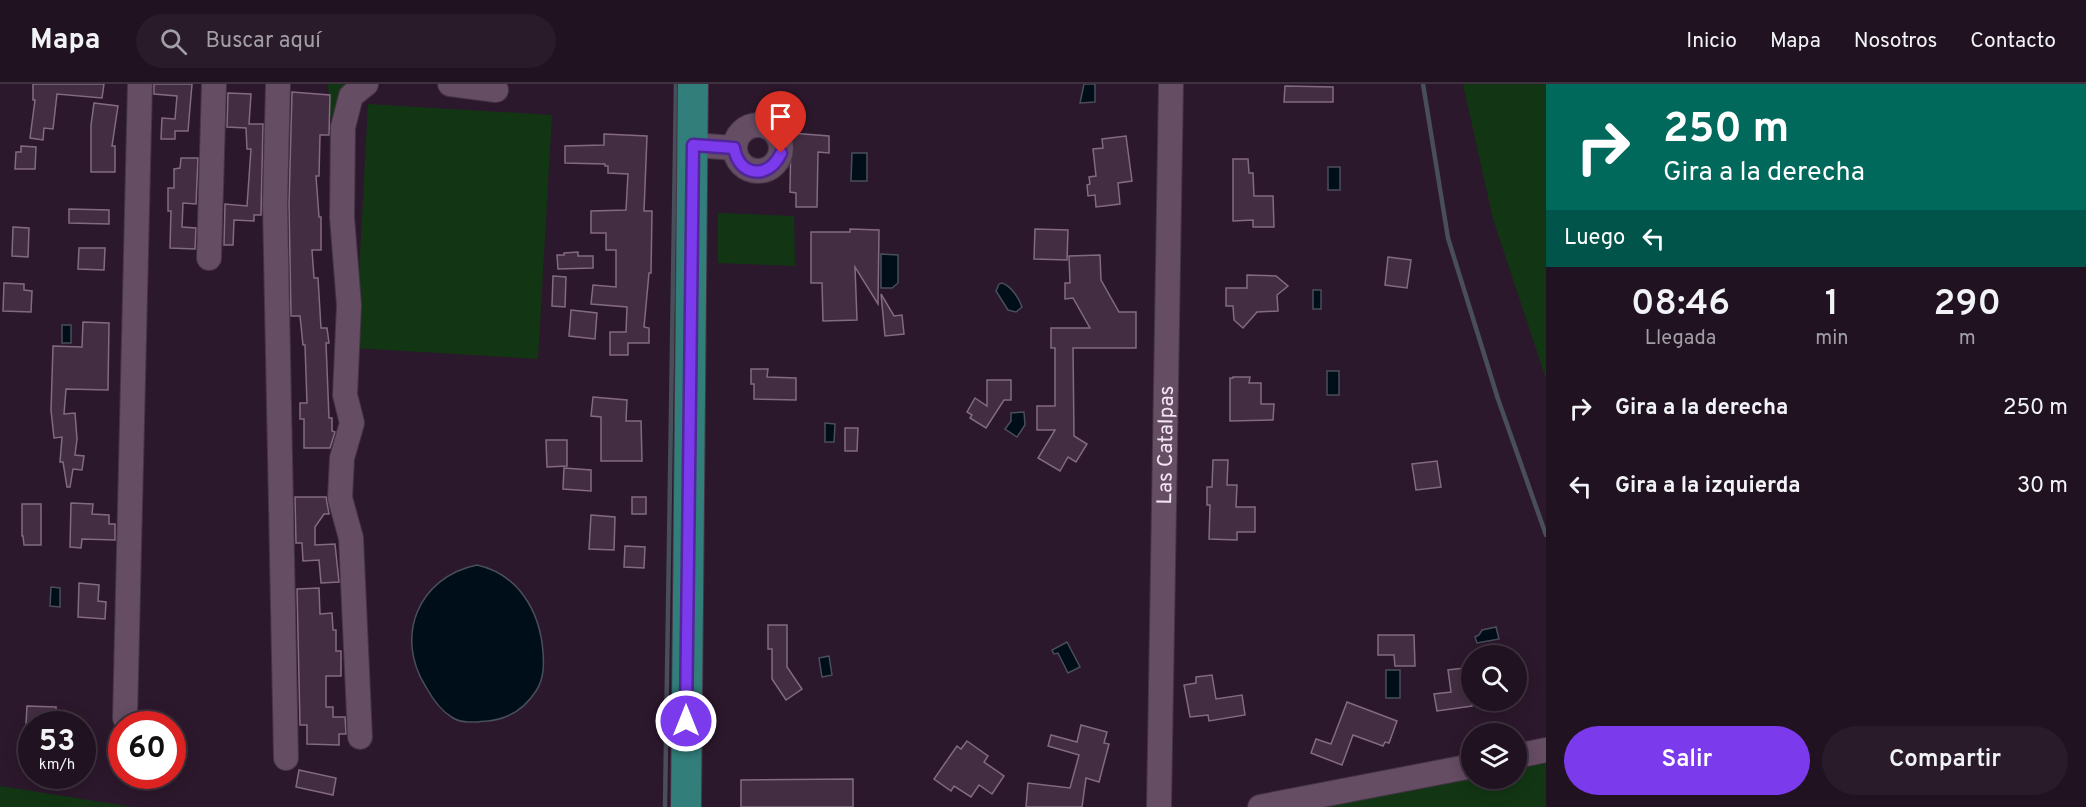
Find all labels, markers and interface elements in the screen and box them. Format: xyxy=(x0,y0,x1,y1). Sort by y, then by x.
search box xyxy=(136,14,556,68)
text: Mapa xyxy=(30,23,100,59)
icon: search xyxy=(157,25,190,58)
text: Buscar aquí xyxy=(205,28,321,55)
text: Inicio xyxy=(1686,28,1737,55)
text: Mapa xyxy=(1770,28,1821,55)
text: Nosotros xyxy=(1854,28,1937,55)
text: Contacto xyxy=(1970,28,2056,55)
pin xyxy=(755,91,806,153)
icon: arrive xyxy=(764,100,797,133)
text: 250 m xyxy=(1663,104,1789,157)
icon: right xyxy=(1564,108,1642,186)
text: Gira a la derecha xyxy=(1663,156,1865,190)
icon: left xyxy=(1637,222,1670,255)
text: Luego xyxy=(1564,225,1625,252)
text: 08:46 xyxy=(1631,282,1730,328)
text: 1 xyxy=(1825,282,1839,328)
text: 290 xyxy=(1934,282,2001,328)
text: Llegada xyxy=(1645,326,1716,352)
text: min xyxy=(1815,326,1849,352)
text: m xyxy=(1959,326,1976,352)
street label: Las Catalpas xyxy=(1152,385,1181,505)
icon: right xyxy=(1564,392,1597,425)
text: Gira a la derecha xyxy=(1615,395,1788,422)
text: 250 m xyxy=(2003,395,2068,422)
icon: left xyxy=(1564,470,1597,503)
text: Gira a la izquierda xyxy=(1615,473,1801,500)
text: 30 m xyxy=(2017,473,2068,500)
map controls xyxy=(1461,645,1527,789)
button: search xyxy=(1461,645,1527,711)
position arrow xyxy=(654,689,718,753)
speed limit sign: 60 xyxy=(108,711,186,789)
button: layers xyxy=(1461,723,1527,789)
text: 53 xyxy=(39,724,75,761)
button: Salir xyxy=(1564,726,1810,795)
button: Compartir xyxy=(1822,726,2068,795)
text: km/h xyxy=(39,756,75,775)

